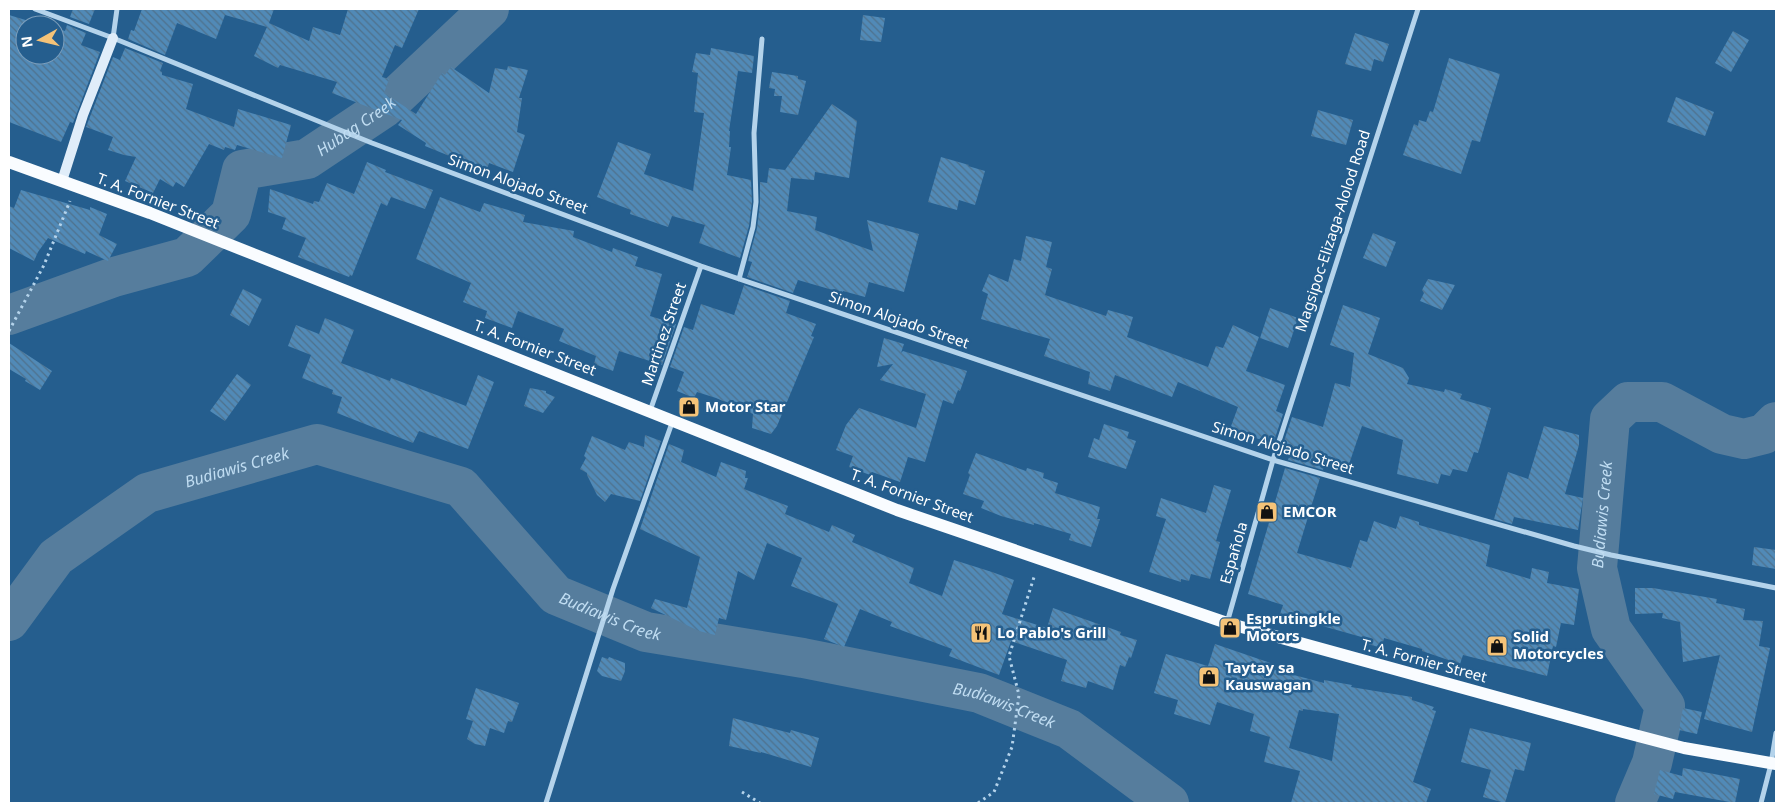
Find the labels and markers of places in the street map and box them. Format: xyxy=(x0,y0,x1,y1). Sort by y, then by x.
shop icon: Motor Star xyxy=(677,395,701,419)
place label: Motor Star xyxy=(705,396,786,416)
shop icon: EMCOR xyxy=(1255,500,1279,524)
place label: EMCOR xyxy=(1283,501,1337,521)
place label: Esprutingkle Motors xyxy=(1246,608,1341,645)
shop icon: Esprutingkle Motors xyxy=(1218,616,1242,640)
restaurant icon: Lo Pablo's Grill xyxy=(969,621,993,645)
place label: Lo Pablo's Grill xyxy=(997,622,1106,642)
place label: Solid Motorcycles xyxy=(1513,626,1604,663)
shop icon: Solid Motorcycles xyxy=(1485,634,1509,658)
place label: Taytay sa Kauswagan xyxy=(1225,657,1311,694)
shop icon: Taytay sa Kauswagan xyxy=(1197,665,1221,689)

